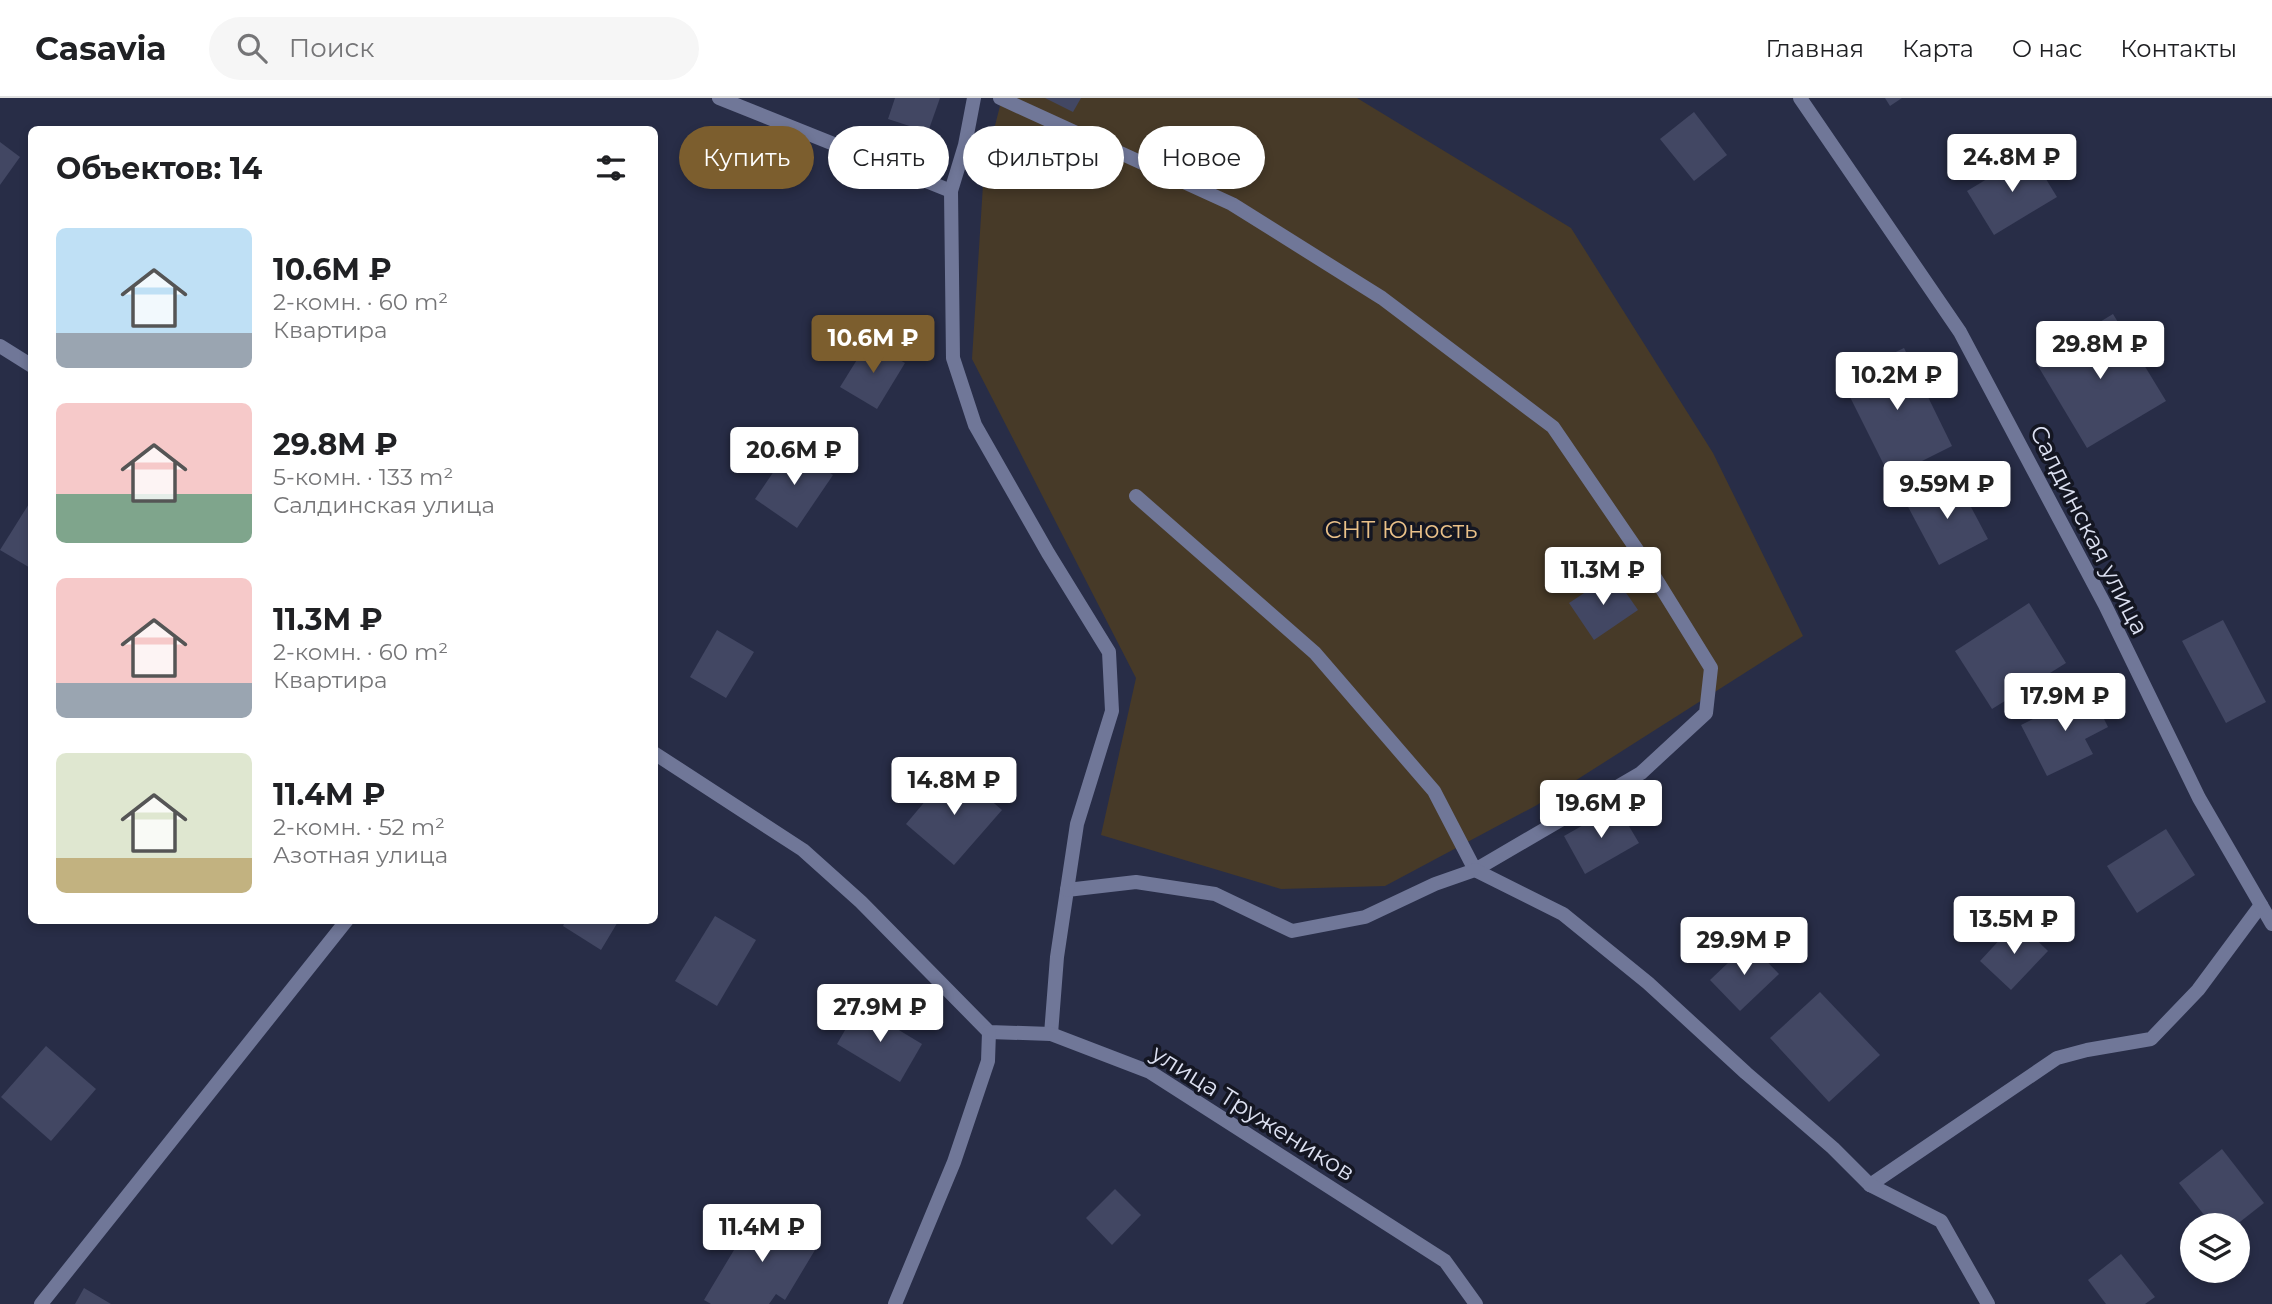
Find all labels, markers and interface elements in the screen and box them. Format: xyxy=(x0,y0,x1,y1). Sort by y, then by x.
search box xyxy=(209,17,699,80)
text: Casavia xyxy=(35,28,167,68)
icon: search xyxy=(233,29,271,67)
text: Поиск xyxy=(289,32,374,64)
text: Главная xyxy=(1766,34,1864,63)
text: Карта xyxy=(1902,34,1974,63)
text: О нас xyxy=(2012,34,2082,63)
text: Контакты xyxy=(2120,34,2237,63)
chip: Купить xyxy=(679,126,814,189)
chip: Снять xyxy=(828,126,949,189)
chip: Фильтры xyxy=(963,126,1124,189)
chip: Новое xyxy=(1138,126,1265,189)
pin: 24.8M ₽ xyxy=(1947,134,2077,194)
text: 24.8M ₽ xyxy=(1963,143,2061,171)
icon: filters xyxy=(592,149,630,187)
text: Объектов: 14 xyxy=(56,150,262,187)
text: 10.6M ₽ xyxy=(273,251,392,288)
icon: home xyxy=(112,256,196,340)
text: 2-комн. · 60 m² xyxy=(273,288,448,316)
text: Квартира xyxy=(273,316,387,344)
pin: 10.6M ₽ xyxy=(808,316,938,375)
pin: 29.8M ₽ xyxy=(2035,322,2165,381)
text: 10.6M ₽ xyxy=(827,324,919,352)
text: 29.8M ₽ xyxy=(2052,330,2148,358)
pin: 10.2M ₽ xyxy=(1832,352,1962,412)
text: 10.2M ₽ xyxy=(1852,361,1942,389)
street label: Салдинская улица xyxy=(2024,420,2155,639)
text: 29.8M ₽ xyxy=(273,426,398,463)
pin: 20.6M ₽ xyxy=(729,428,859,487)
icon: home xyxy=(112,431,196,515)
text: 20.6M ₽ xyxy=(746,436,842,464)
pin: 9.59M ₽ xyxy=(1882,462,2012,521)
text: 5-комн. · 133 m² xyxy=(273,463,453,491)
text: 9.59M ₽ xyxy=(1899,470,1995,498)
text: Салдинская улица xyxy=(273,491,495,519)
park label: СНТ Юность xyxy=(1324,515,1478,544)
pin: 11.3M ₽ xyxy=(1538,547,1668,607)
text: 11.3M ₽ xyxy=(1561,556,1645,584)
text: 11.3M ₽ xyxy=(273,601,383,638)
icon: home xyxy=(112,606,196,690)
text: 2-комн. · 60 m² xyxy=(273,638,448,666)
text: Квартира xyxy=(273,666,387,694)
pin: 17.9M ₽ xyxy=(2000,674,2130,733)
text: 17.9M ₽ xyxy=(2020,682,2110,710)
pin: 14.8M ₽ xyxy=(889,758,1019,817)
text: 14.8M ₽ xyxy=(907,766,1001,794)
text: 11.4M ₽ xyxy=(273,776,385,813)
pin: 19.6M ₽ xyxy=(1536,780,1666,840)
icon: home xyxy=(112,781,196,865)
text: 19.6M ₽ xyxy=(1556,789,1646,817)
text: 2-комн. · 52 m² xyxy=(273,813,445,841)
text: Азотная улица xyxy=(273,841,448,869)
pin: 13.5M ₽ xyxy=(1949,896,2079,956)
text: 13.5M ₽ xyxy=(1970,905,2058,933)
pin: 29.9M ₽ xyxy=(1679,918,1809,977)
text: 29.9M ₽ xyxy=(1697,926,1791,954)
pin: 27.9M ₽ xyxy=(815,984,945,1044)
text: 27.9M ₽ xyxy=(833,993,927,1021)
street label: улица Тружеников xyxy=(1145,1038,1360,1187)
pin: 11.4M ₽ xyxy=(697,1204,827,1264)
text: 11.4M ₽ xyxy=(719,1213,805,1241)
map controls xyxy=(2180,1213,2250,1283)
button: layers xyxy=(2180,1213,2250,1283)

